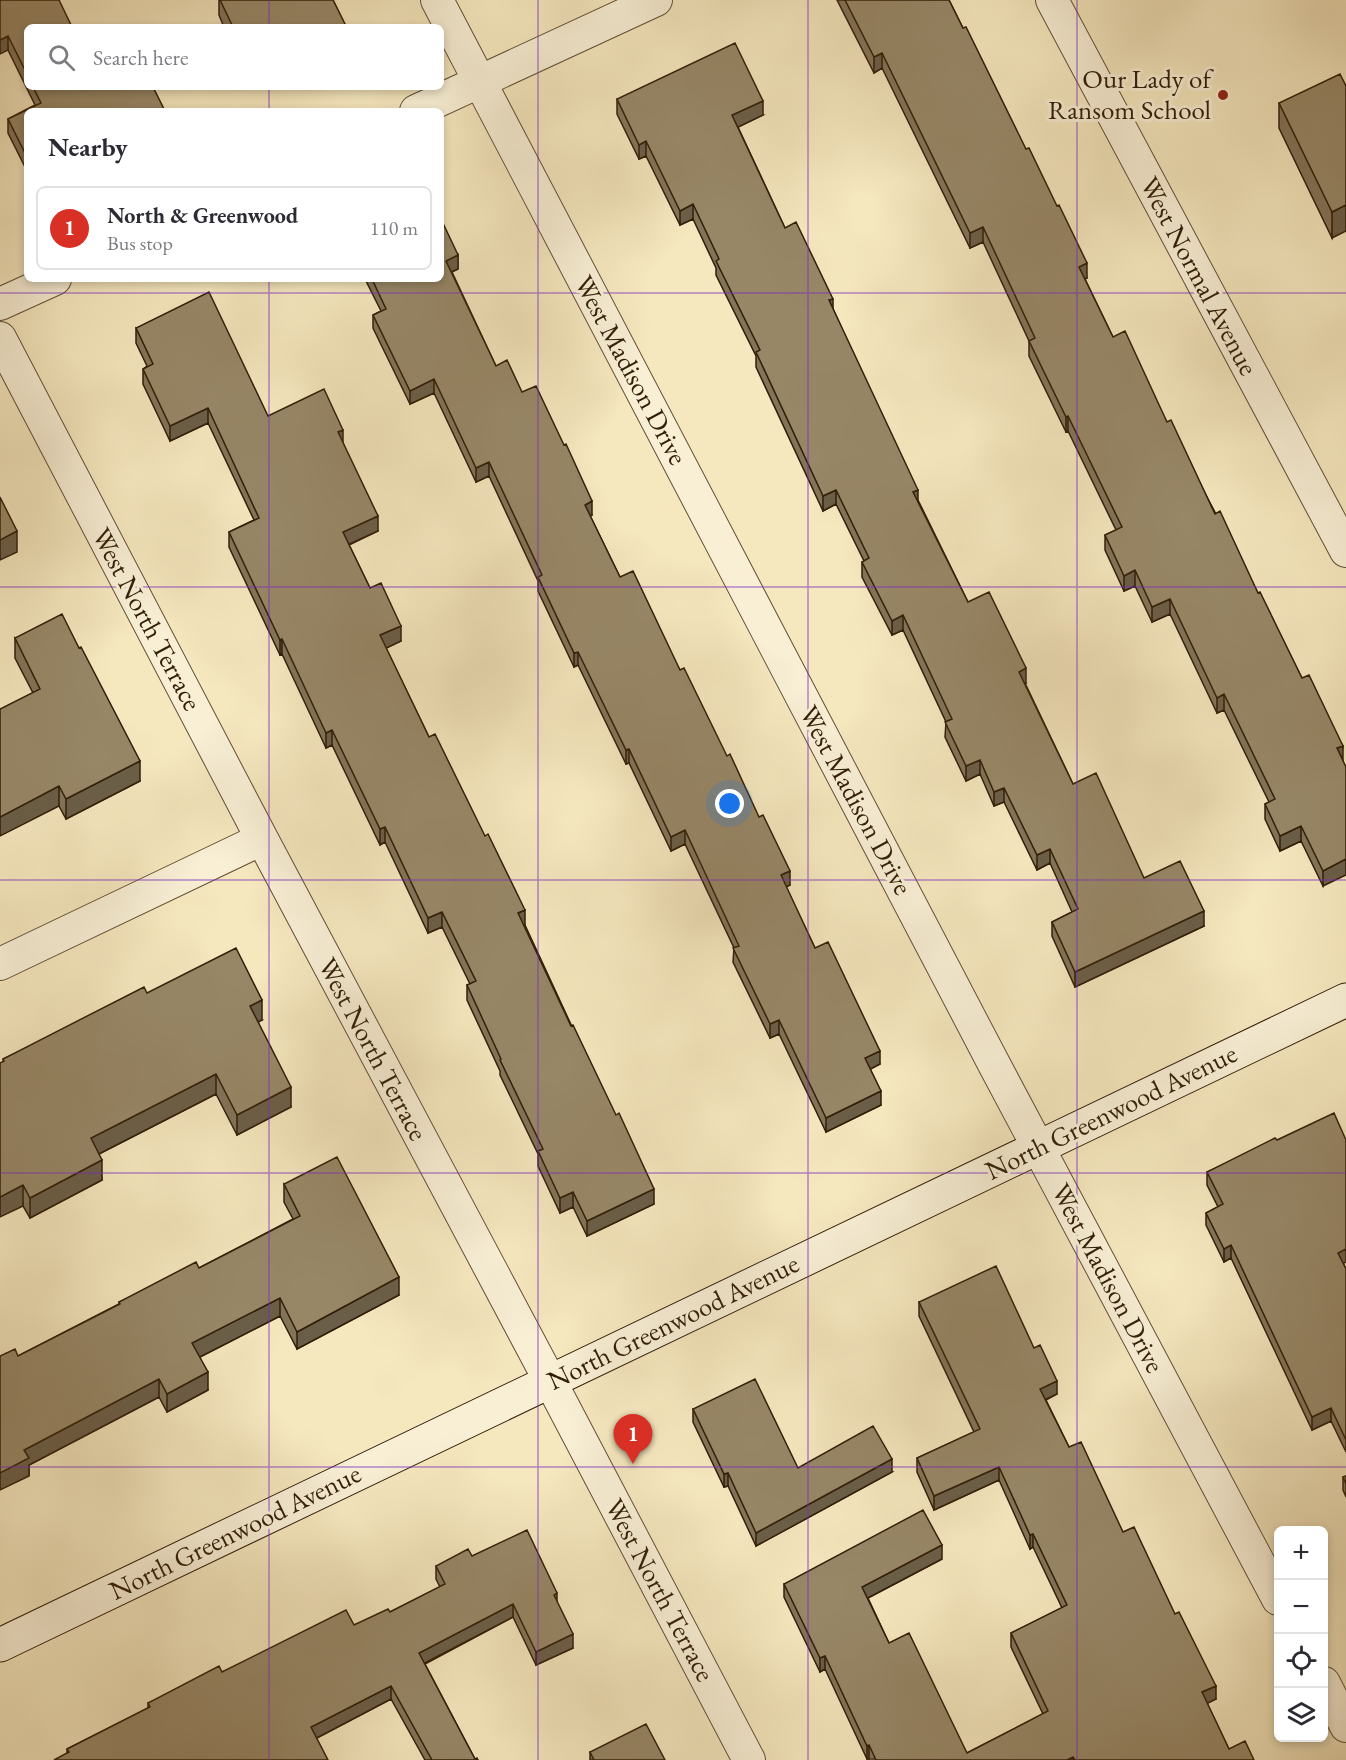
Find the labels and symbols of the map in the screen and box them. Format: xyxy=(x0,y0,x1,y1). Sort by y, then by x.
place label: Our Lady of Ransom School xyxy=(1048,61,1214,127)
marker: Our Lady of Ransom School xyxy=(1216,88,1230,102)
street label: West Normal Avenue xyxy=(1132,170,1267,381)
street label: West Madison Drive xyxy=(567,269,696,470)
street label: West North Terrace xyxy=(85,521,210,716)
street label: West Madison Drive xyxy=(792,699,921,900)
your location xyxy=(715,789,744,818)
street label: West North Terrace xyxy=(311,951,436,1146)
street label: North Greenwood Avenue xyxy=(979,1035,1242,1188)
street label: West Madison Drive xyxy=(1044,1177,1173,1378)
street label: North Greenwood Avenue xyxy=(541,1245,804,1398)
pin: 1 xyxy=(614,1414,652,1464)
street label: North Greenwood Avenue xyxy=(103,1455,366,1608)
street label: West North Terrace xyxy=(598,1492,723,1687)

